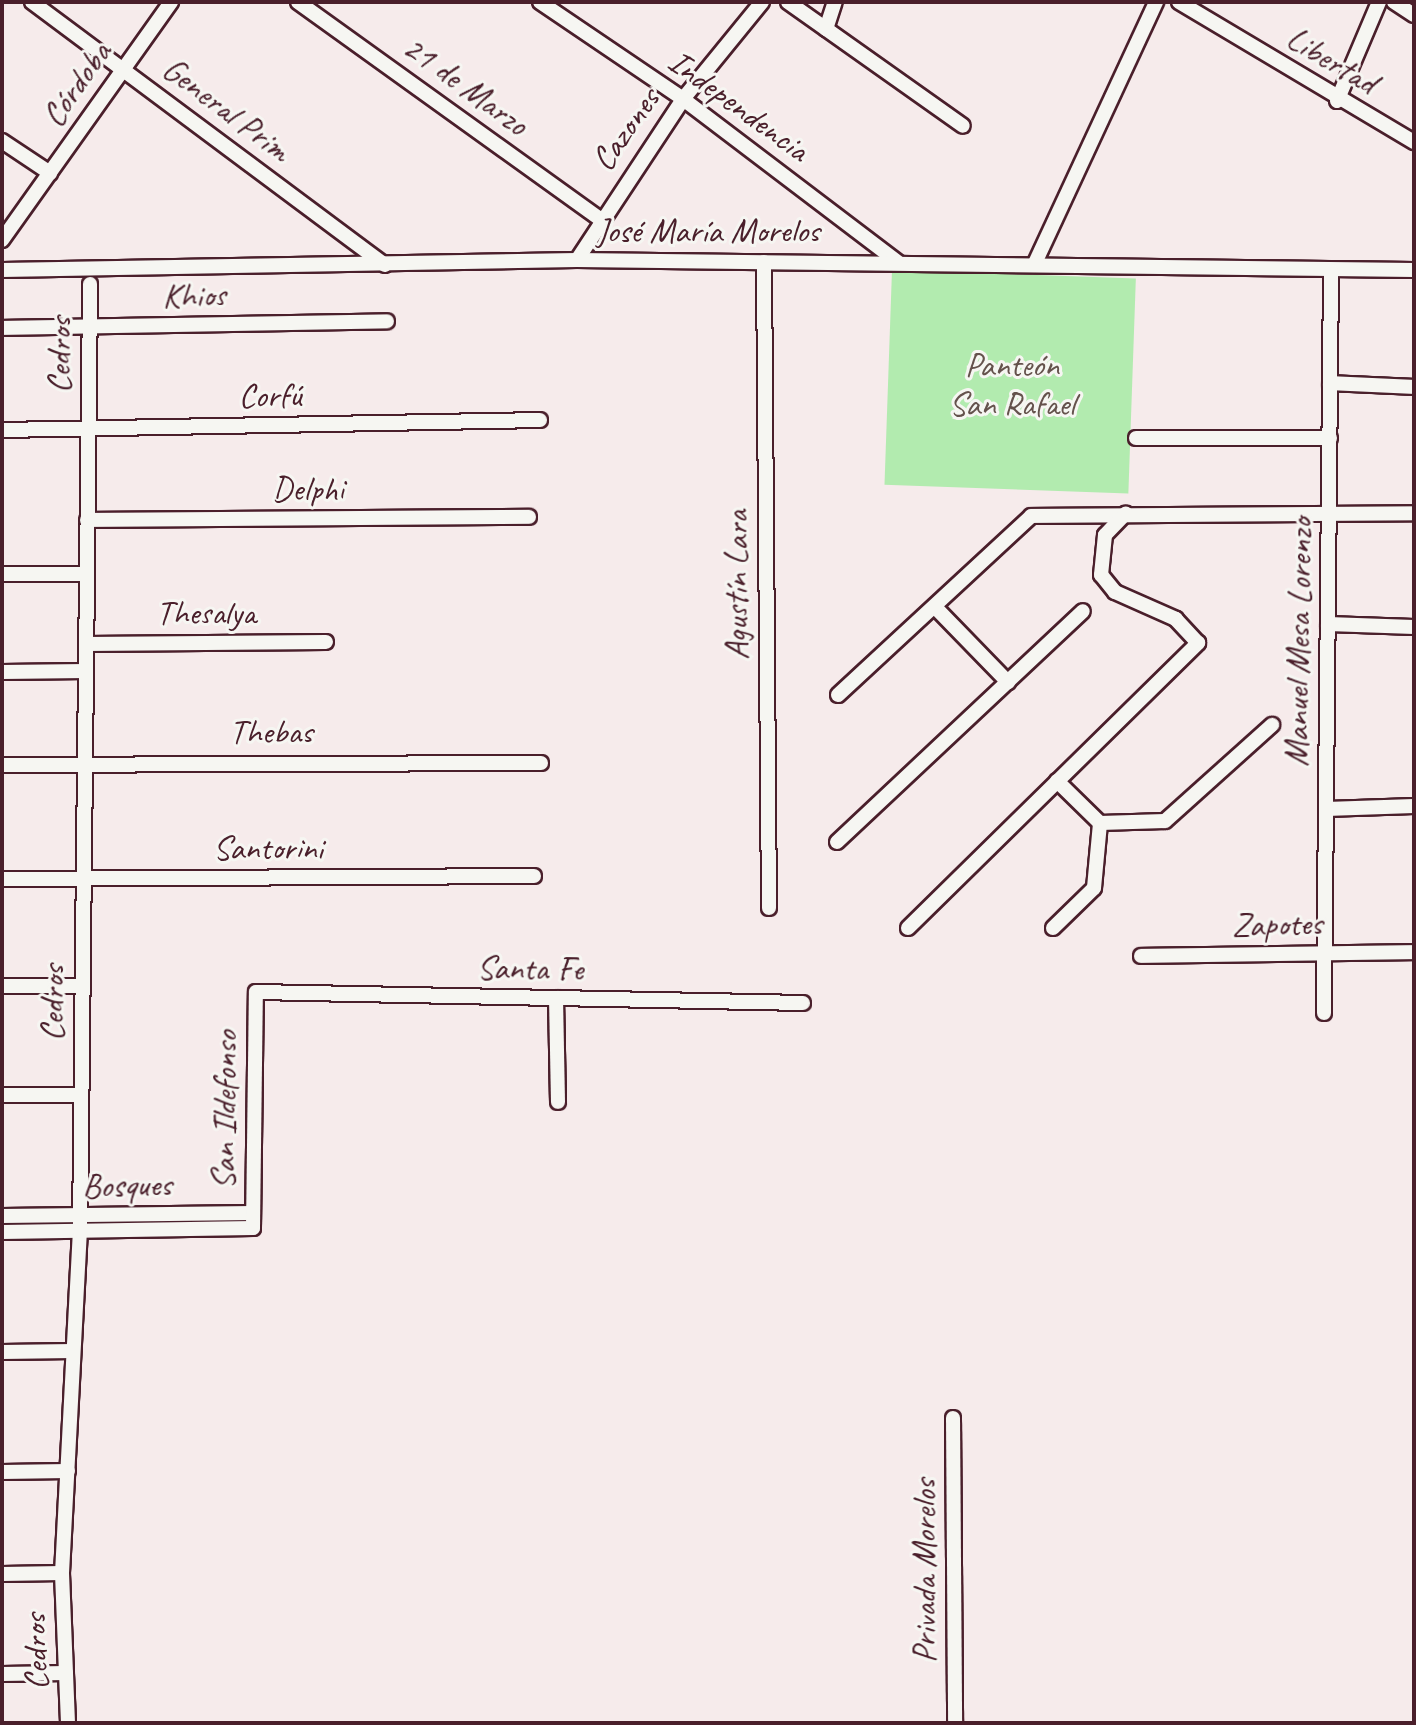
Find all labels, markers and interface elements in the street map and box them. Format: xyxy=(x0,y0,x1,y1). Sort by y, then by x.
street label: Libertad xyxy=(1280,17,1384,103)
street label: 21 de Marzo xyxy=(395,26,537,144)
street label: Córdoba xyxy=(32,34,120,134)
street label: Independencia xyxy=(661,40,817,170)
street label: General Prim xyxy=(155,48,299,170)
street label: Cazones xyxy=(582,80,668,178)
street label: José María Morelos xyxy=(596,211,820,251)
street label: Khios xyxy=(162,274,226,316)
street label: Cedros xyxy=(38,317,80,393)
park label: Panteón San Rafael xyxy=(948,344,1076,424)
street label: Corfú xyxy=(238,374,302,416)
street label: Delphi xyxy=(272,469,344,509)
street label: Agustín Lara xyxy=(716,510,756,660)
street label: Manuel Mesa Lorenzo xyxy=(1275,517,1321,767)
street label: Thesalya xyxy=(156,593,256,633)
street label: Thebas xyxy=(229,712,313,752)
street label: Santorini xyxy=(213,828,323,868)
street label: Zapotes xyxy=(1231,903,1323,945)
street label: Santa Fe xyxy=(477,947,583,989)
street label: Cedros xyxy=(31,965,73,1041)
street label: San Ildefonso xyxy=(202,1030,246,1190)
street label: Bosques xyxy=(82,1164,172,1206)
street label: Privada Morelos xyxy=(904,1479,944,1663)
street label: Cedros xyxy=(13,1613,57,1691)

